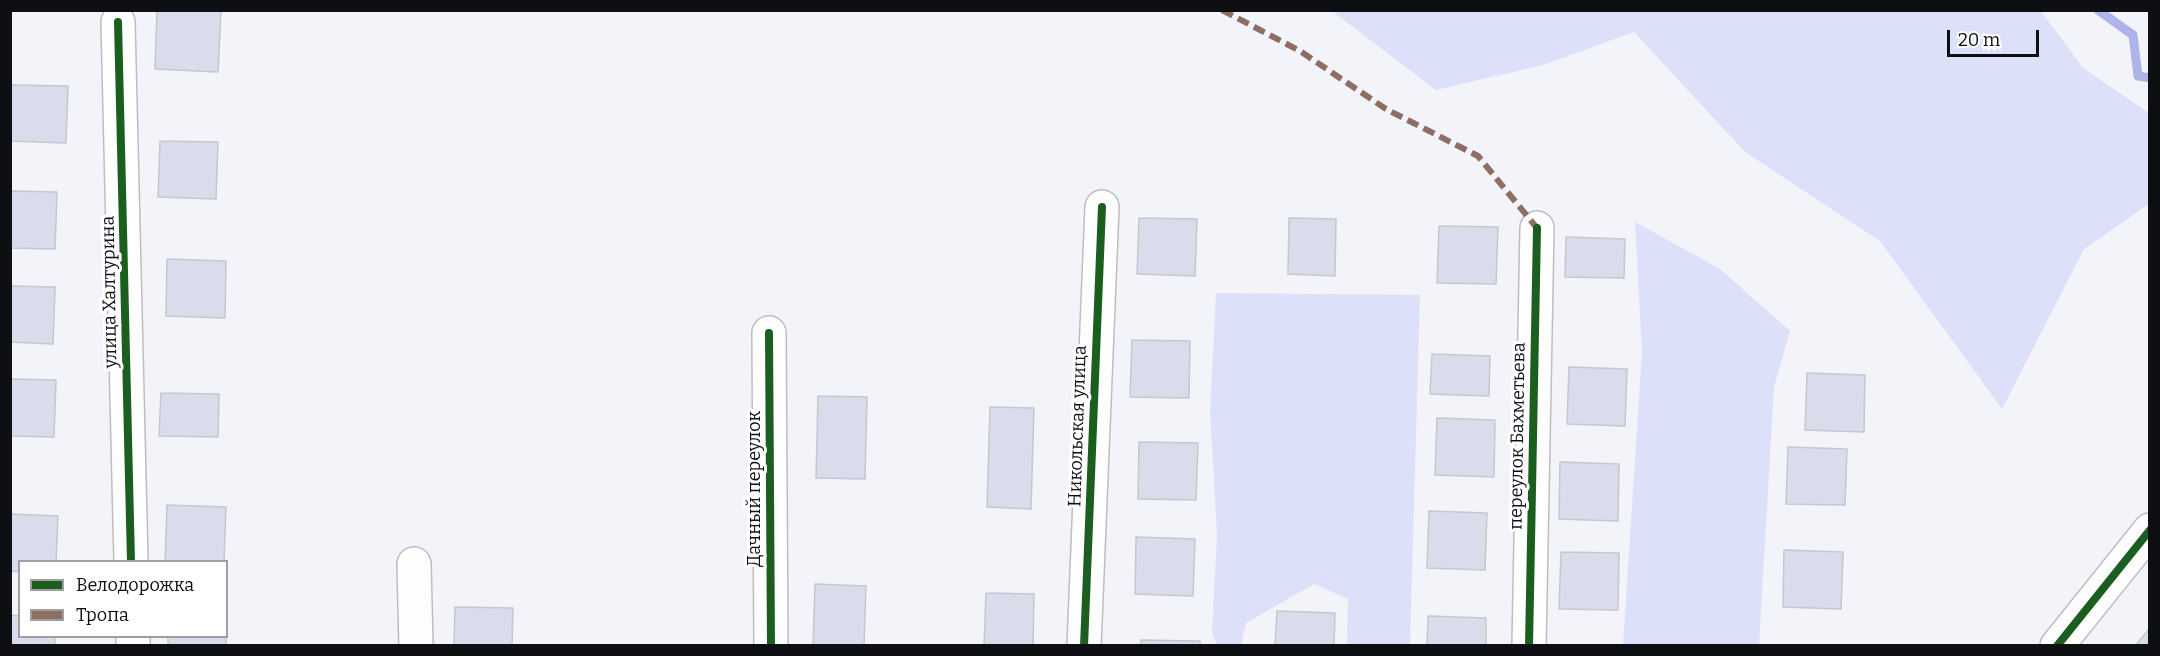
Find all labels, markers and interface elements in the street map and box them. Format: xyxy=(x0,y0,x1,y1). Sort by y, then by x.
scale bar xyxy=(1950,18,2042,56)
text: 20 m xyxy=(1958,29,2000,51)
street label: улица Халтурина xyxy=(98,216,122,368)
street label: переулок Бахметьева xyxy=(1506,342,1530,530)
street label: Никольская улица xyxy=(1064,345,1092,507)
street label: Дачный переулок xyxy=(744,411,766,567)
legend xyxy=(18,560,228,638)
text: Велодорожка xyxy=(76,574,194,596)
text: Тропа xyxy=(76,604,129,626)

